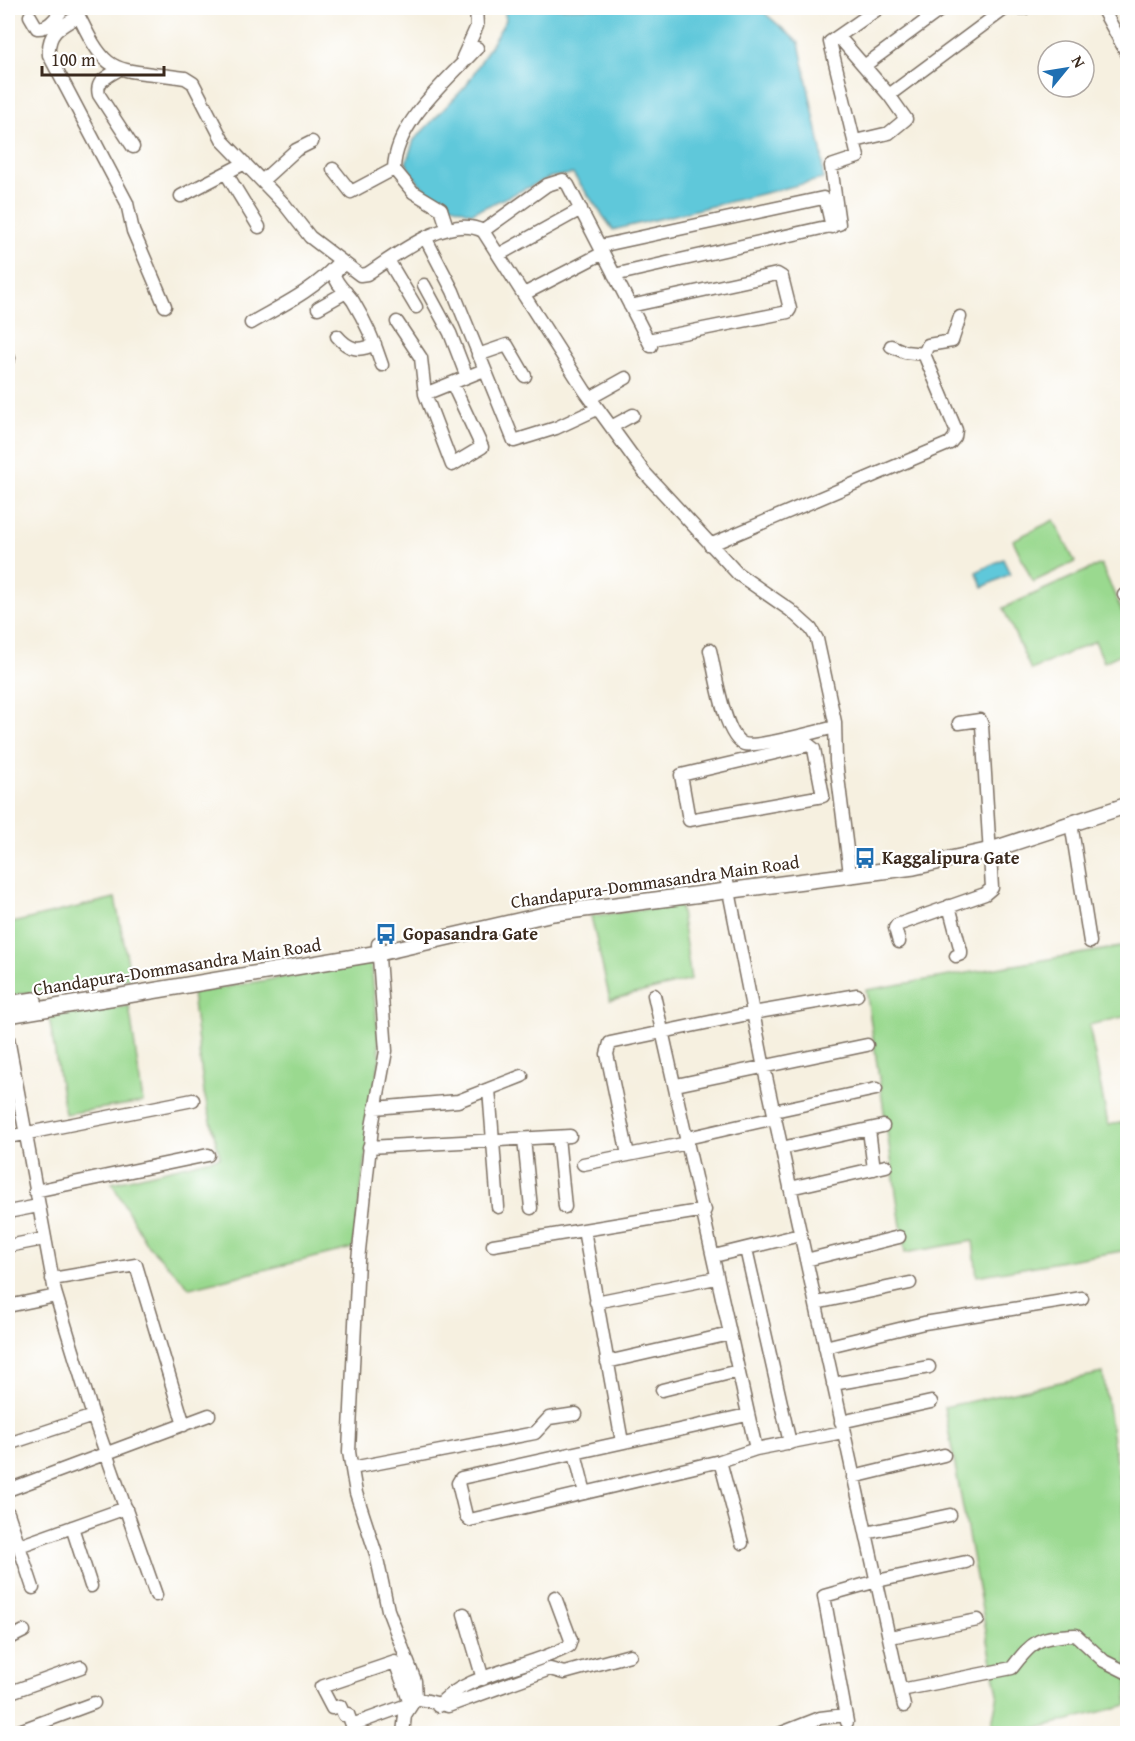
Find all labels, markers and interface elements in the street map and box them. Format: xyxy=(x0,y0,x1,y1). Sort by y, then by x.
scale bar xyxy=(42,39,164,77)
north arrow xyxy=(1036,39,1096,99)
text: 100 m xyxy=(51,46,96,73)
text: N xyxy=(1066,51,1092,72)
place label: Kaggalipura Gate xyxy=(882,844,1020,871)
bus stop icon: Kaggalipura Gate xyxy=(853,846,877,870)
street label: Chandapura-Dommasandra Main Road xyxy=(509,848,801,915)
place label: Gopasandra Gate xyxy=(403,920,538,947)
bus stop icon: Gopasandra Gate xyxy=(374,922,398,946)
street label: Chandapura-Dommasandra Main Road xyxy=(31,930,323,1003)

